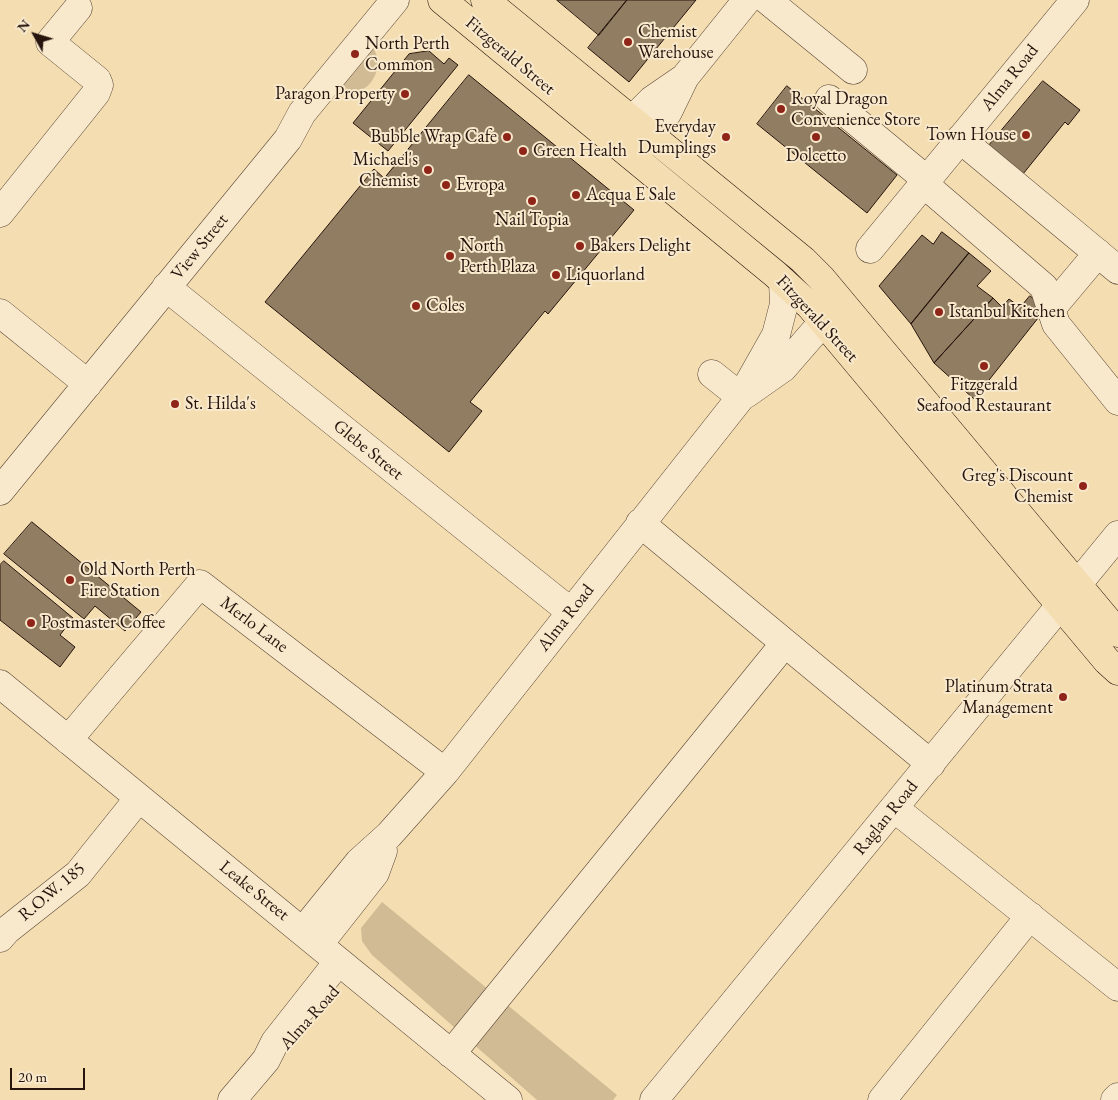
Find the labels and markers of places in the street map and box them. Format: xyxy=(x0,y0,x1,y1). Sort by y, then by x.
place label: Chemist Warehouse xyxy=(638,21,713,64)
place label: North Perth Common xyxy=(365,33,450,76)
marker: Chemist Warehouse xyxy=(622,36,634,48)
marker: North Perth Common xyxy=(349,48,361,60)
place label: Paragon Property xyxy=(275,83,395,105)
marker: Paragon Property xyxy=(399,88,411,100)
place label: Royal Dragon Convenience Store xyxy=(791,88,920,130)
marker: Royal Dragon Convenience Store xyxy=(775,103,787,115)
place label: Everyday Dumplings xyxy=(638,116,716,158)
place label: Town House xyxy=(926,124,1016,146)
place label: Bubble Wrap Cafe xyxy=(370,126,497,148)
marker: Town House xyxy=(1020,129,1032,141)
marker: Bubble Wrap Cafe xyxy=(501,131,513,143)
marker: Everyday Dumplings xyxy=(720,131,732,143)
marker: Dolcetto xyxy=(810,131,822,143)
place label: Green Health xyxy=(533,140,627,162)
marker: Green Health xyxy=(517,145,529,157)
place label: Dolcetto xyxy=(786,145,846,167)
place label: Michael's Chemist xyxy=(353,149,418,192)
marker: Michael's Chemist xyxy=(422,164,434,176)
place label: Evropa xyxy=(456,174,505,196)
marker: Evropa xyxy=(440,179,452,191)
place label: Acqua E Sale xyxy=(586,184,676,206)
marker: Acqua E Sale xyxy=(570,189,582,201)
marker: Nail Topia xyxy=(526,195,538,207)
place label: Nail Topia xyxy=(495,209,569,231)
place label: North Perth Plaza xyxy=(460,235,536,278)
place label: Bakers Delight xyxy=(590,235,691,257)
marker: Bakers Delight xyxy=(574,240,586,252)
marker: North Perth Plaza xyxy=(444,250,456,262)
place label: Liquorland xyxy=(566,264,645,286)
marker: Liquorland xyxy=(550,269,562,281)
place label: Coles xyxy=(426,295,465,317)
marker: Coles xyxy=(410,300,422,312)
place label: Istanbul Kitchen xyxy=(949,301,1065,323)
marker: Istanbul Kitchen xyxy=(933,306,945,318)
marker: Fitzgerald Seafood Restaurant xyxy=(978,360,990,372)
place label: Fitzgerald Seafood Restaurant xyxy=(917,374,1051,416)
place label: St. Hilda's xyxy=(185,393,256,415)
marker: St. Hilda's xyxy=(169,398,181,410)
place label: Greg's Discount Chemist xyxy=(962,465,1073,508)
marker: Greg's Discount Chemist xyxy=(1077,480,1089,492)
place label: Old North Perth Fire Station xyxy=(80,559,195,602)
marker: Old North Perth Fire Station xyxy=(64,574,76,586)
place label: Postmaster Coffee xyxy=(41,612,165,634)
marker: Postmaster Coffee xyxy=(25,617,37,629)
place label: Platinum Strata Management xyxy=(945,676,1053,719)
marker: Platinum Strata Management xyxy=(1057,691,1069,703)

